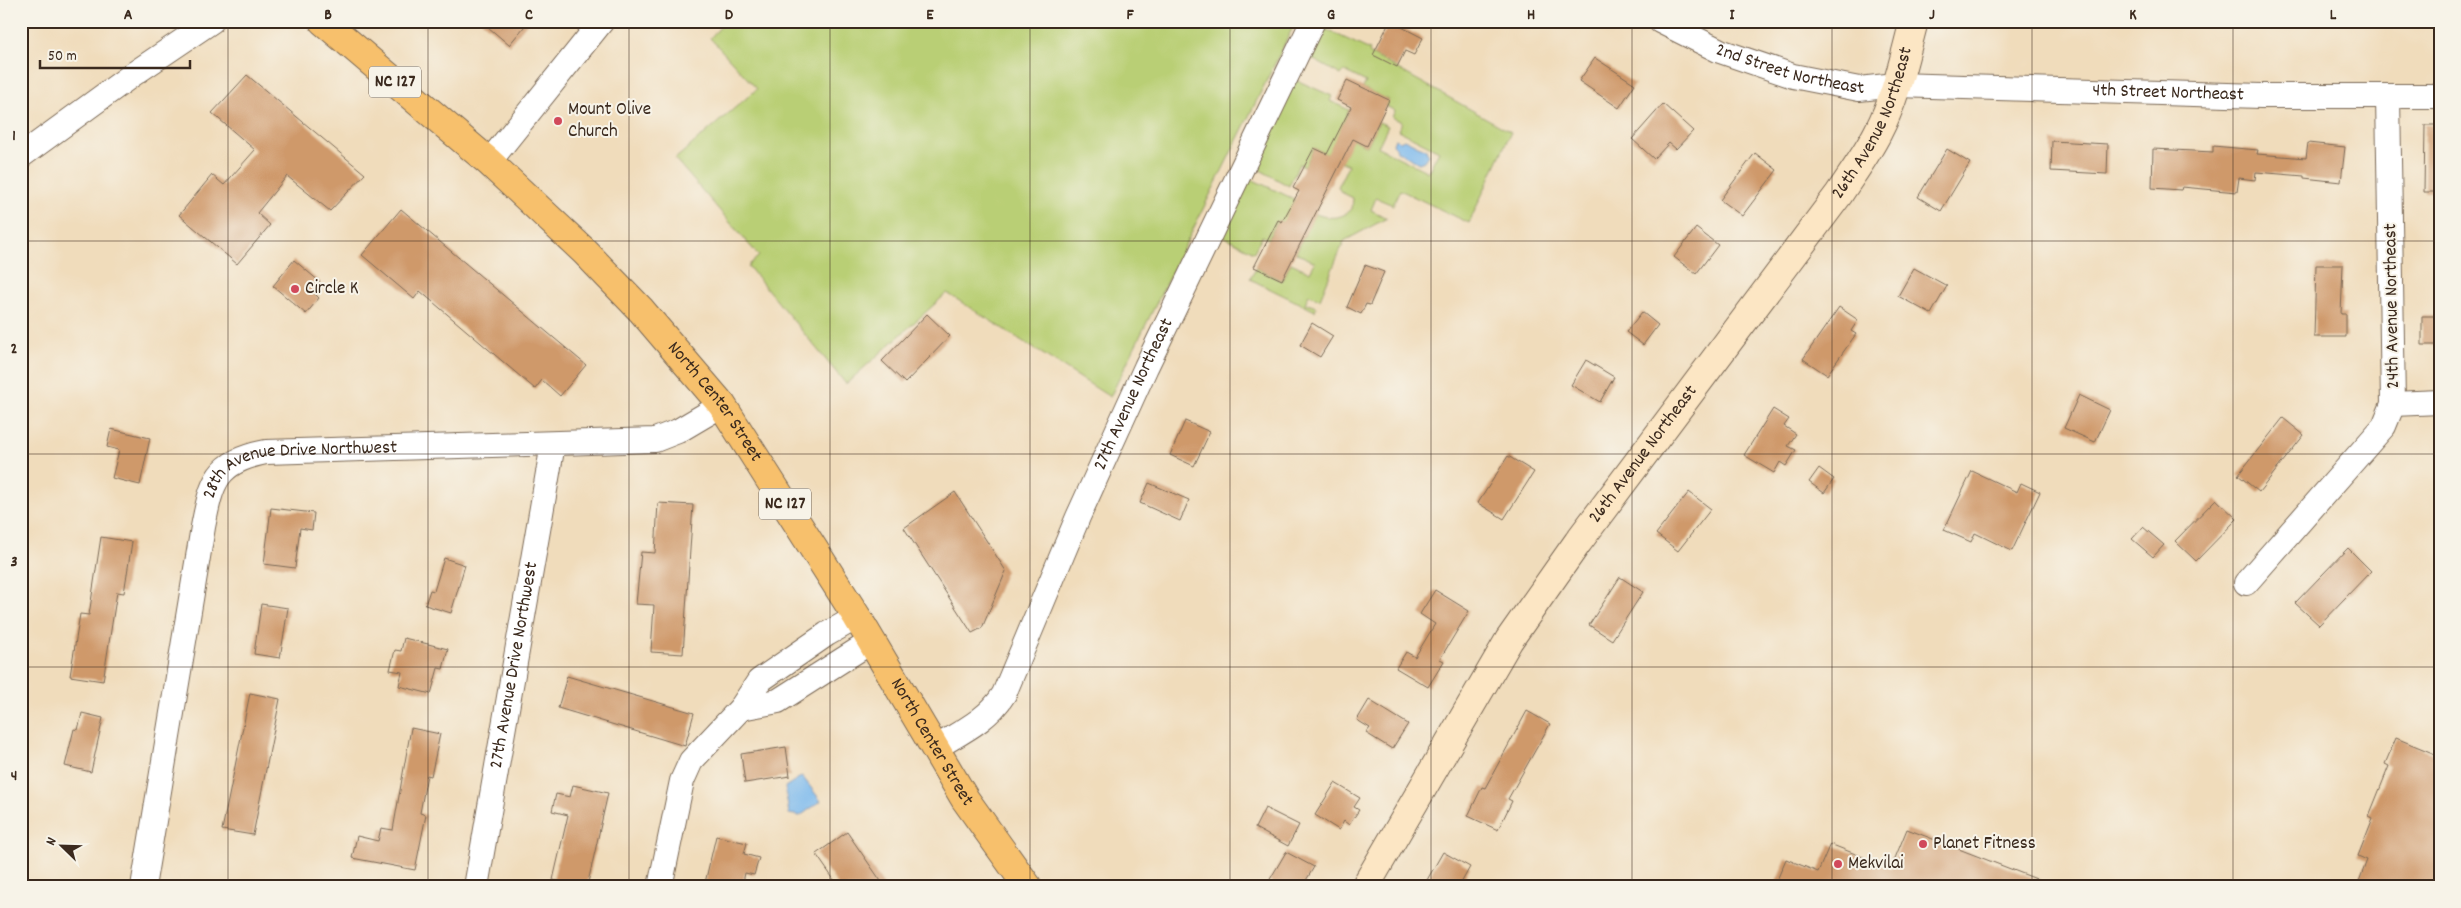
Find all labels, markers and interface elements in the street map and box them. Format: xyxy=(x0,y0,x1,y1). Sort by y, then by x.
text: A xyxy=(124,4,133,27)
text: B xyxy=(324,4,332,27)
text: C xyxy=(525,4,533,27)
text: D xyxy=(725,4,734,27)
text: E xyxy=(926,4,934,27)
text: F xyxy=(1126,4,1134,27)
text: G xyxy=(1327,4,1335,27)
text: H xyxy=(1527,4,1535,27)
text: I xyxy=(1730,4,1736,27)
text: J xyxy=(1929,4,1935,27)
text: K xyxy=(2129,4,2137,27)
text: L xyxy=(2330,4,2337,27)
street label: 2nd Street Northeast xyxy=(1712,37,1866,103)
scale bar xyxy=(40,38,190,70)
street label: 26th Avenue Northeast xyxy=(1826,44,1920,206)
text: 50 m xyxy=(48,46,77,68)
road number: NC 127 xyxy=(369,66,421,98)
street label: 4th Street Northeast xyxy=(2092,77,2244,109)
place label: Mount Olive Church xyxy=(568,97,651,146)
marker: Mount Olive Church xyxy=(552,115,564,127)
text: 1 xyxy=(12,125,16,148)
street label: 24th Avenue Northeast xyxy=(2378,223,2408,389)
place label: Circle K xyxy=(305,276,359,303)
marker: Circle K xyxy=(289,283,301,295)
street label: 27th Avenue Northeast xyxy=(1087,314,1181,475)
street label: North Center Street xyxy=(660,336,769,467)
text: 2 xyxy=(11,338,18,361)
street label: 26th Avenue Northeast xyxy=(1583,380,1704,530)
street label: 28th Avenue Drive Northwest xyxy=(196,434,397,502)
road number: NC 127 xyxy=(759,488,811,520)
text: 3 xyxy=(10,551,18,574)
street label: 27th Avenue Drive Northwest xyxy=(483,560,546,771)
street label: North Center Street xyxy=(883,673,980,812)
text: 4 xyxy=(11,765,17,788)
north arrow xyxy=(38,820,88,870)
place label: Planet Fitness xyxy=(1933,831,2036,858)
text: N xyxy=(41,835,62,849)
marker: Planet Fitness xyxy=(1917,838,1929,850)
place label: Mekvilai xyxy=(1848,851,1904,878)
marker: Mekvilai xyxy=(1832,858,1844,870)

